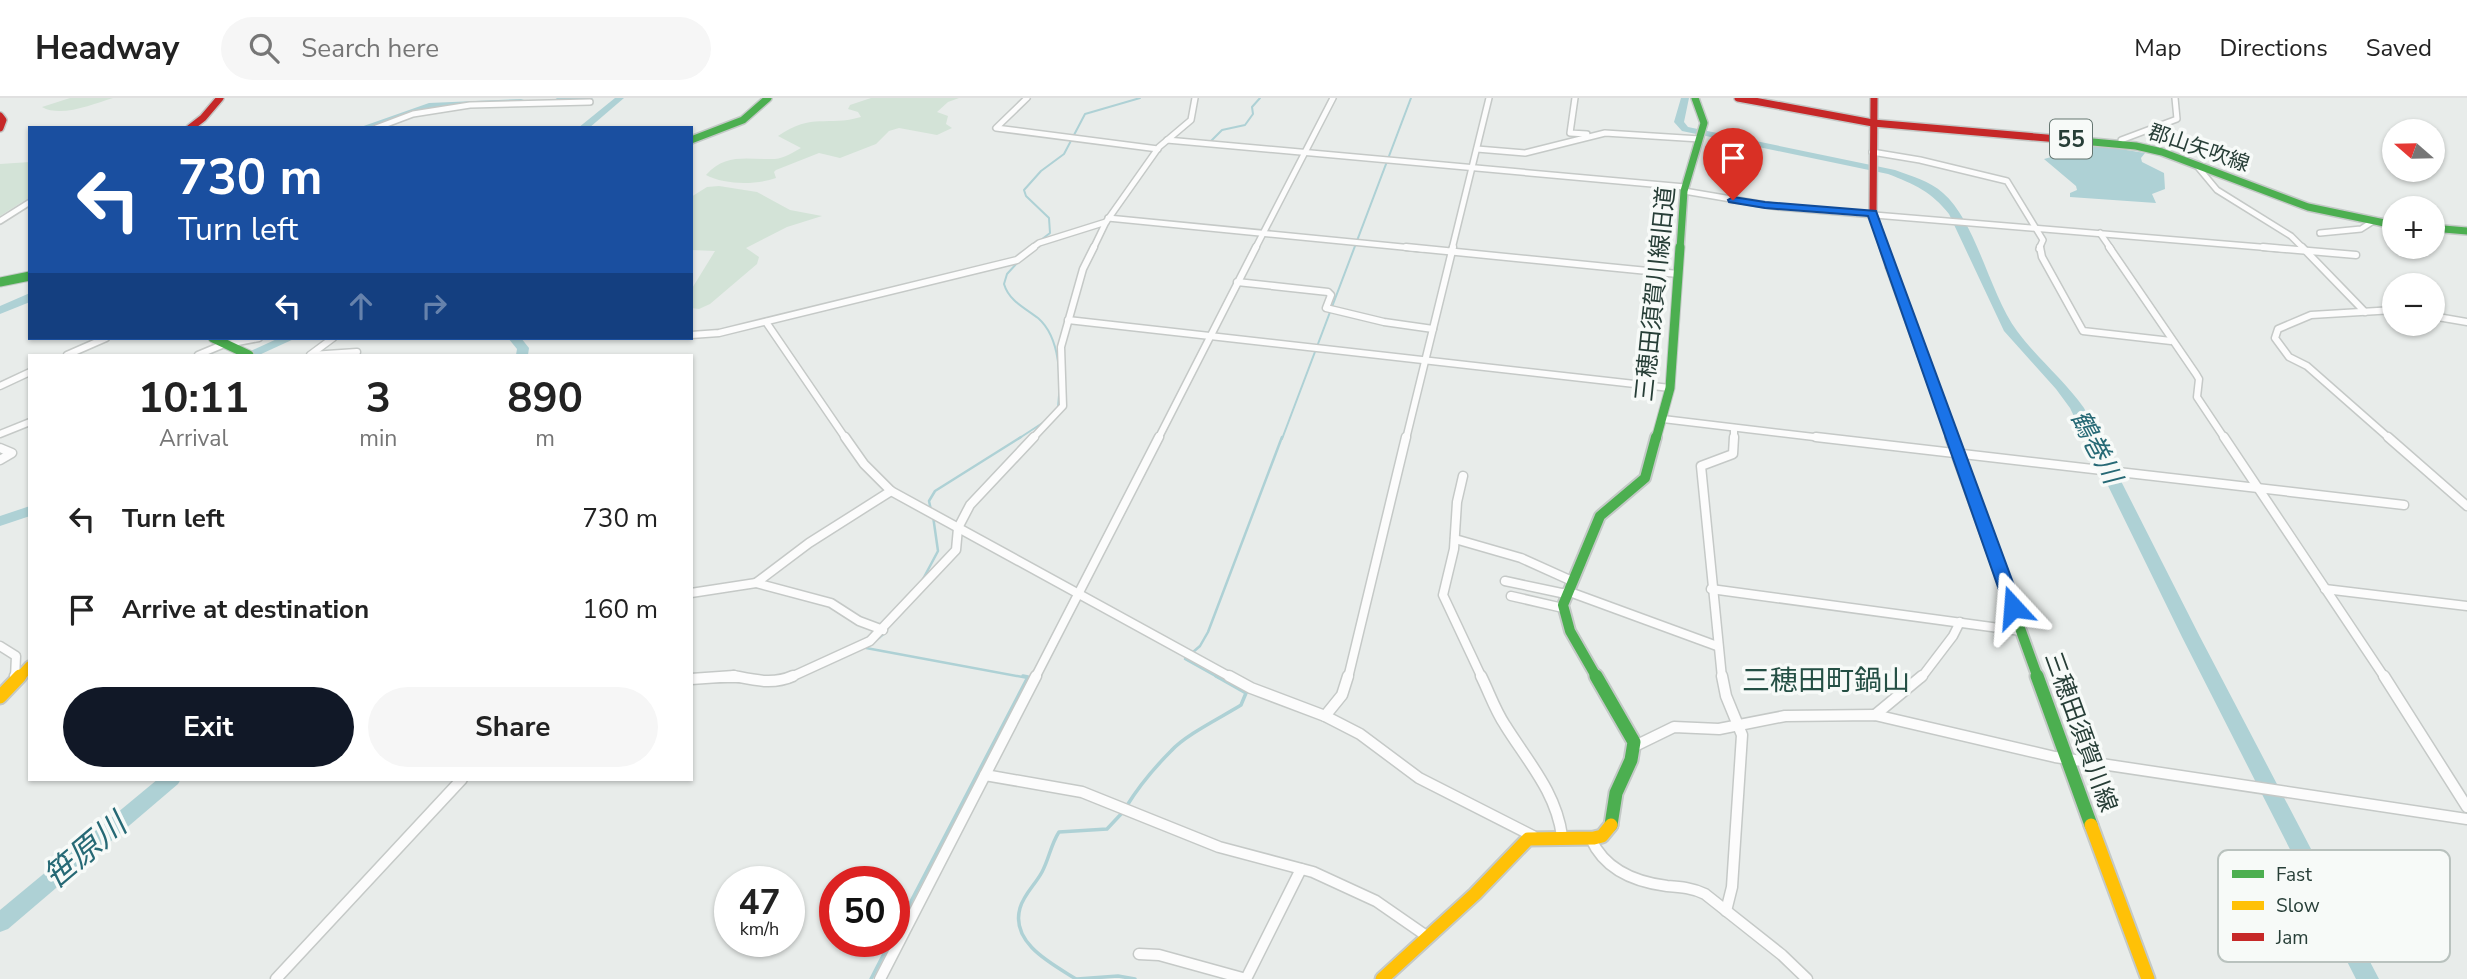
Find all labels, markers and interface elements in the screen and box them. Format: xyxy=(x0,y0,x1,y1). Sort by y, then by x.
search box xyxy=(221,17,711,80)
text: Headway xyxy=(35,26,179,71)
icon: search xyxy=(245,29,283,67)
text: Search here xyxy=(301,31,439,66)
text: Map xyxy=(2134,32,2181,64)
text: Directions xyxy=(2219,32,2328,64)
text: Saved xyxy=(2366,32,2432,64)
street label: 郡山矢吹線 xyxy=(2145,118,2253,178)
north arrow xyxy=(2382,119,2445,182)
map controls xyxy=(2382,119,2445,336)
road number: 55 xyxy=(2050,120,2092,158)
pin xyxy=(1703,128,1763,200)
icon: arrive xyxy=(1714,139,1752,177)
text: 730 m xyxy=(178,144,322,211)
icon: left xyxy=(63,154,154,245)
street label: 三穂田須賀川線旧道 xyxy=(1628,185,1682,403)
button: + xyxy=(2382,196,2445,259)
text: Turn left xyxy=(178,208,298,251)
button: − xyxy=(2382,273,2445,336)
icon: left xyxy=(269,287,307,325)
icon: ahead xyxy=(342,287,380,325)
icon: right xyxy=(415,287,453,325)
text: 10:11 xyxy=(138,370,249,427)
text: 3 xyxy=(366,370,391,427)
text: 890 xyxy=(507,370,583,427)
water label: 鶴巻川 xyxy=(2062,404,2131,492)
text: Arrival xyxy=(159,423,228,454)
text: min xyxy=(359,423,397,454)
text: m xyxy=(535,423,555,454)
icon: left xyxy=(63,500,101,538)
text: Turn left xyxy=(122,501,225,536)
text: 730 m xyxy=(582,501,658,536)
position arrow xyxy=(1976,570,2050,644)
icon: arrive xyxy=(63,591,101,629)
text: Arrive at destination xyxy=(122,592,369,627)
text: 160 m xyxy=(582,592,658,627)
street label: 三穂田須賀川線 xyxy=(2037,648,2125,816)
district label: 三穂田町鍋山 xyxy=(1742,662,1910,700)
button: Exit xyxy=(63,687,354,767)
button: Share xyxy=(368,687,658,767)
water label: 笹原川 xyxy=(34,802,138,898)
legend xyxy=(2218,850,2450,962)
text: Fast xyxy=(2276,862,2312,888)
speed limit sign: 50 xyxy=(819,866,910,957)
text: 47 xyxy=(738,879,781,926)
text: Slow xyxy=(2276,893,2320,919)
text: km/h xyxy=(740,917,779,941)
text: Jam xyxy=(2275,925,2309,951)

